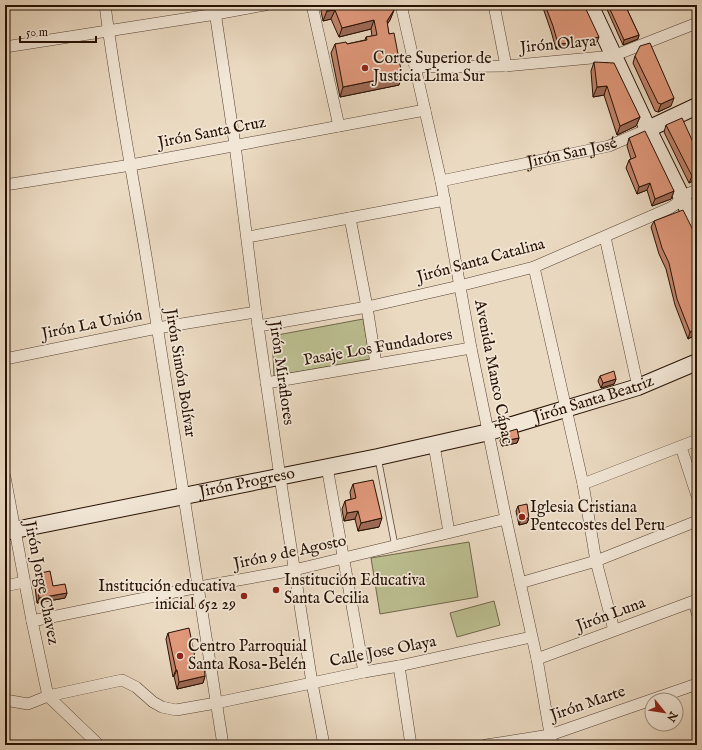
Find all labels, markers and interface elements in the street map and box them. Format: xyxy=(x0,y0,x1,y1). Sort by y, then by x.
scale bar xyxy=(20,18,96,44)
text: 50 m xyxy=(26,25,48,40)
street label: Jirón Olaya xyxy=(517,32,597,58)
place label: Corte Superior de Justicia Lima Sur xyxy=(371,49,492,87)
marker: Corte Superior de Justicia Lima Sur xyxy=(360,63,370,73)
street label: Jirón Santa Cruz xyxy=(154,113,268,154)
street label: Jirón San José xyxy=(523,133,621,173)
street label: Jirón Santa Catalina xyxy=(413,234,547,288)
street label: Avenida Manco Cápac xyxy=(469,297,517,446)
street label: Jirón La Unión xyxy=(38,305,144,345)
street label: Jirón Simón Bolívar xyxy=(160,305,200,439)
street label: Jirón Miraflores xyxy=(263,317,298,427)
street label: Pasaje Los Fundadores xyxy=(302,325,454,371)
street label: Jirón Santa Beatriz xyxy=(530,371,657,428)
street label: Jirón Progreso xyxy=(196,464,297,503)
place label: Iglesia Cristiana Pentecostes del Peru xyxy=(530,498,665,536)
marker: Iglesia Cristiana Pentecostes del Peru xyxy=(517,512,527,522)
street label: Jirón Jorge Chavez xyxy=(19,517,63,647)
street label: Jirón 9 de Agosto xyxy=(230,531,349,575)
place label: Institución Educativa Santa Cecilia xyxy=(284,571,426,609)
place label: Institución educativa inicial 652 29 xyxy=(98,577,236,615)
marker: Institución Educativa Santa Cecilia xyxy=(271,585,281,595)
marker: Institución educativa inicial 652 29 xyxy=(239,591,249,601)
street label: Jirón Luna xyxy=(572,593,648,637)
street label: Calle Jose Olaya xyxy=(328,632,438,672)
place label: Centro Parroquial Santa Rosa-Belén xyxy=(188,637,308,675)
marker: Centro Parroquial Santa Rosa-Belén xyxy=(175,651,185,661)
street label: Jirón Marte xyxy=(546,682,628,727)
north arrow xyxy=(644,692,684,732)
text: N xyxy=(663,708,681,725)

